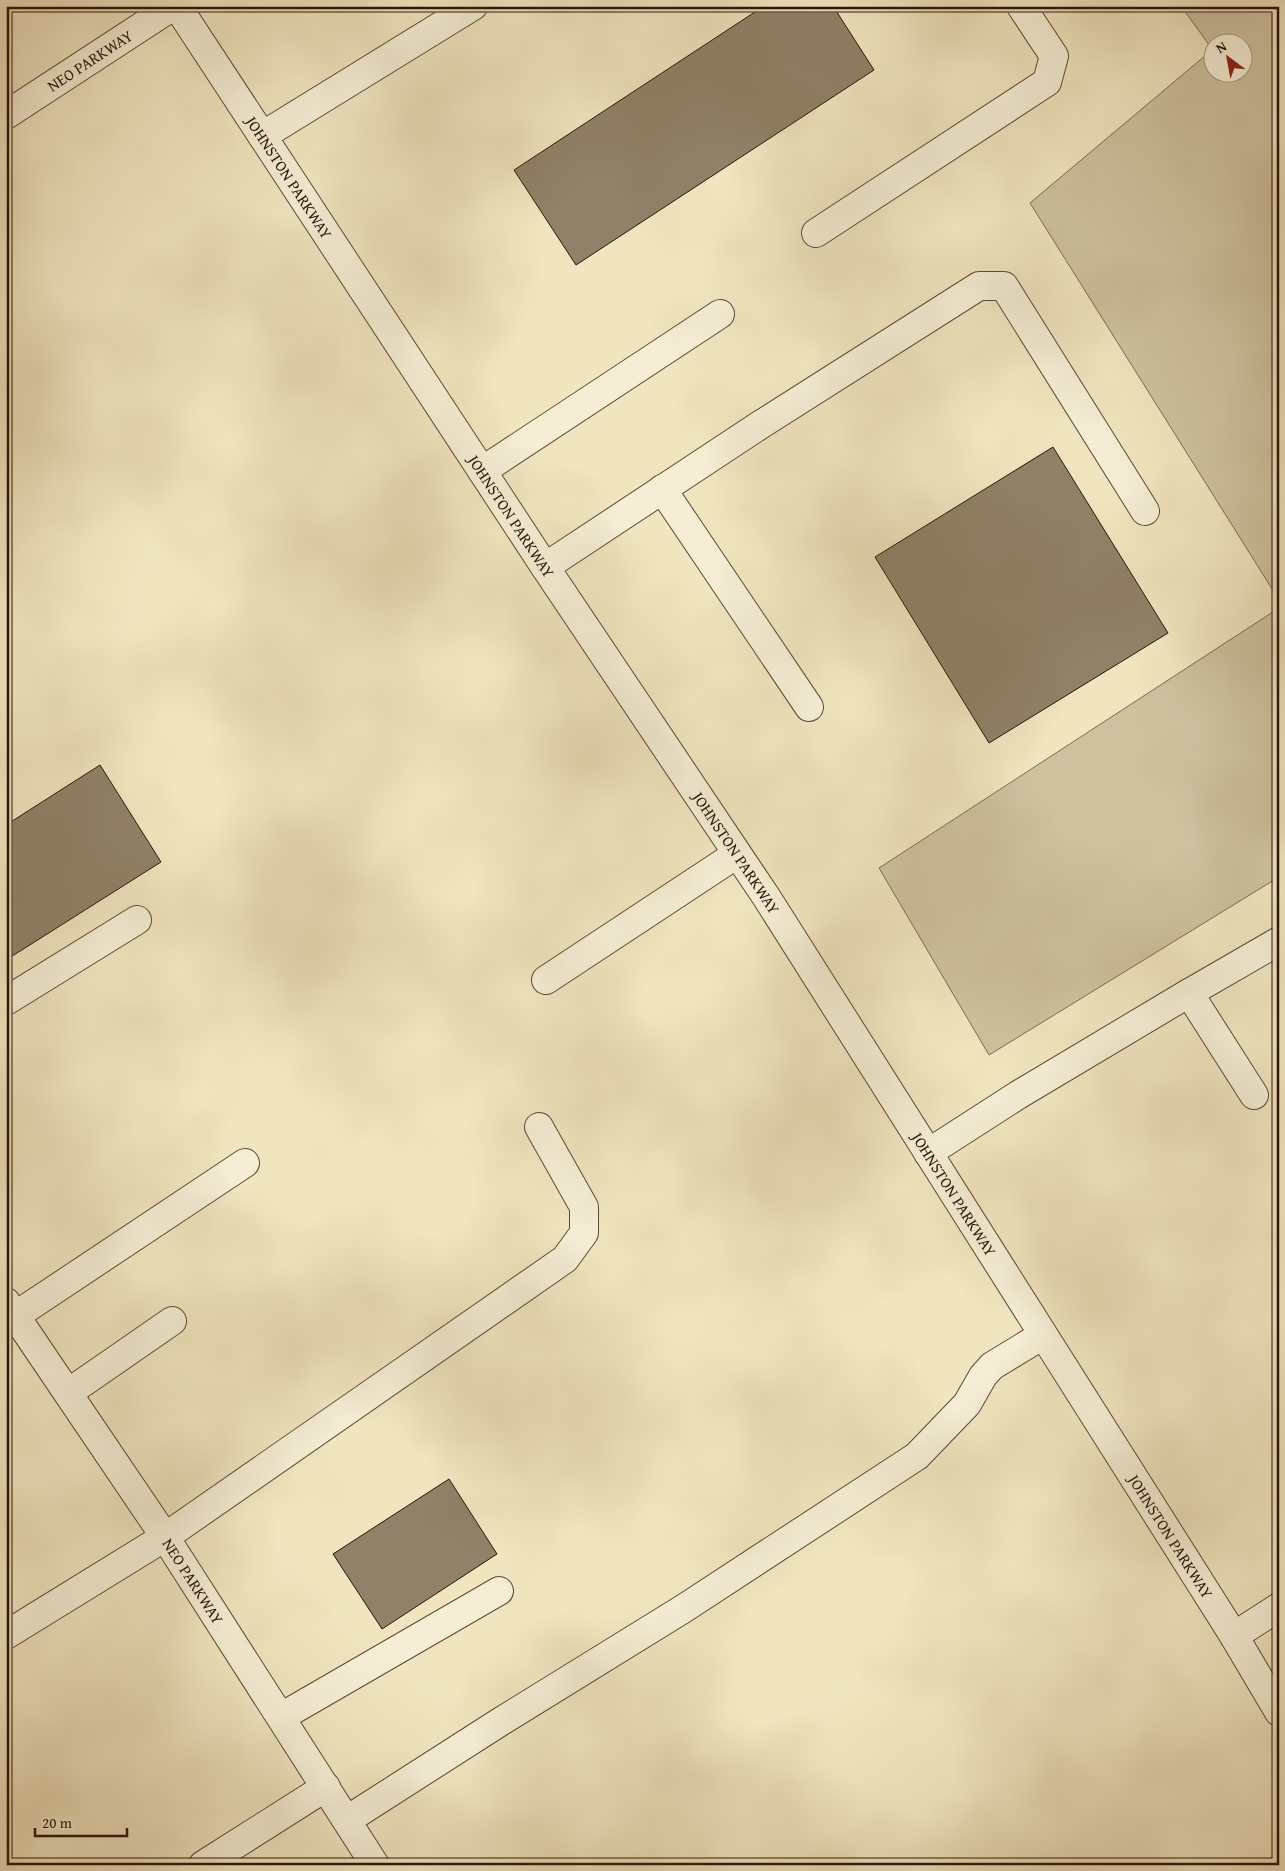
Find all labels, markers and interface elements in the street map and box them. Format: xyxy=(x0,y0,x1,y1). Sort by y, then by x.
street label: NEO PARKWAY xyxy=(42,23,138,97)
north arrow xyxy=(1202,32,1252,82)
text: N xyxy=(1212,36,1231,58)
street label: JOHNSTON PARKWAY xyxy=(239,110,339,244)
street label: JOHNSTON PARKWAY xyxy=(461,448,561,583)
street label: JOHNSTON PARKWAY xyxy=(686,785,786,919)
street label: JOHNSTON PARKWAY xyxy=(905,1126,1003,1261)
street label: JOHNSTON PARKWAY xyxy=(1122,1468,1219,1603)
street label: NEO PARKWAY xyxy=(157,1533,230,1629)
scale bar xyxy=(35,1806,128,1838)
text: 20 m xyxy=(42,1812,73,1833)

